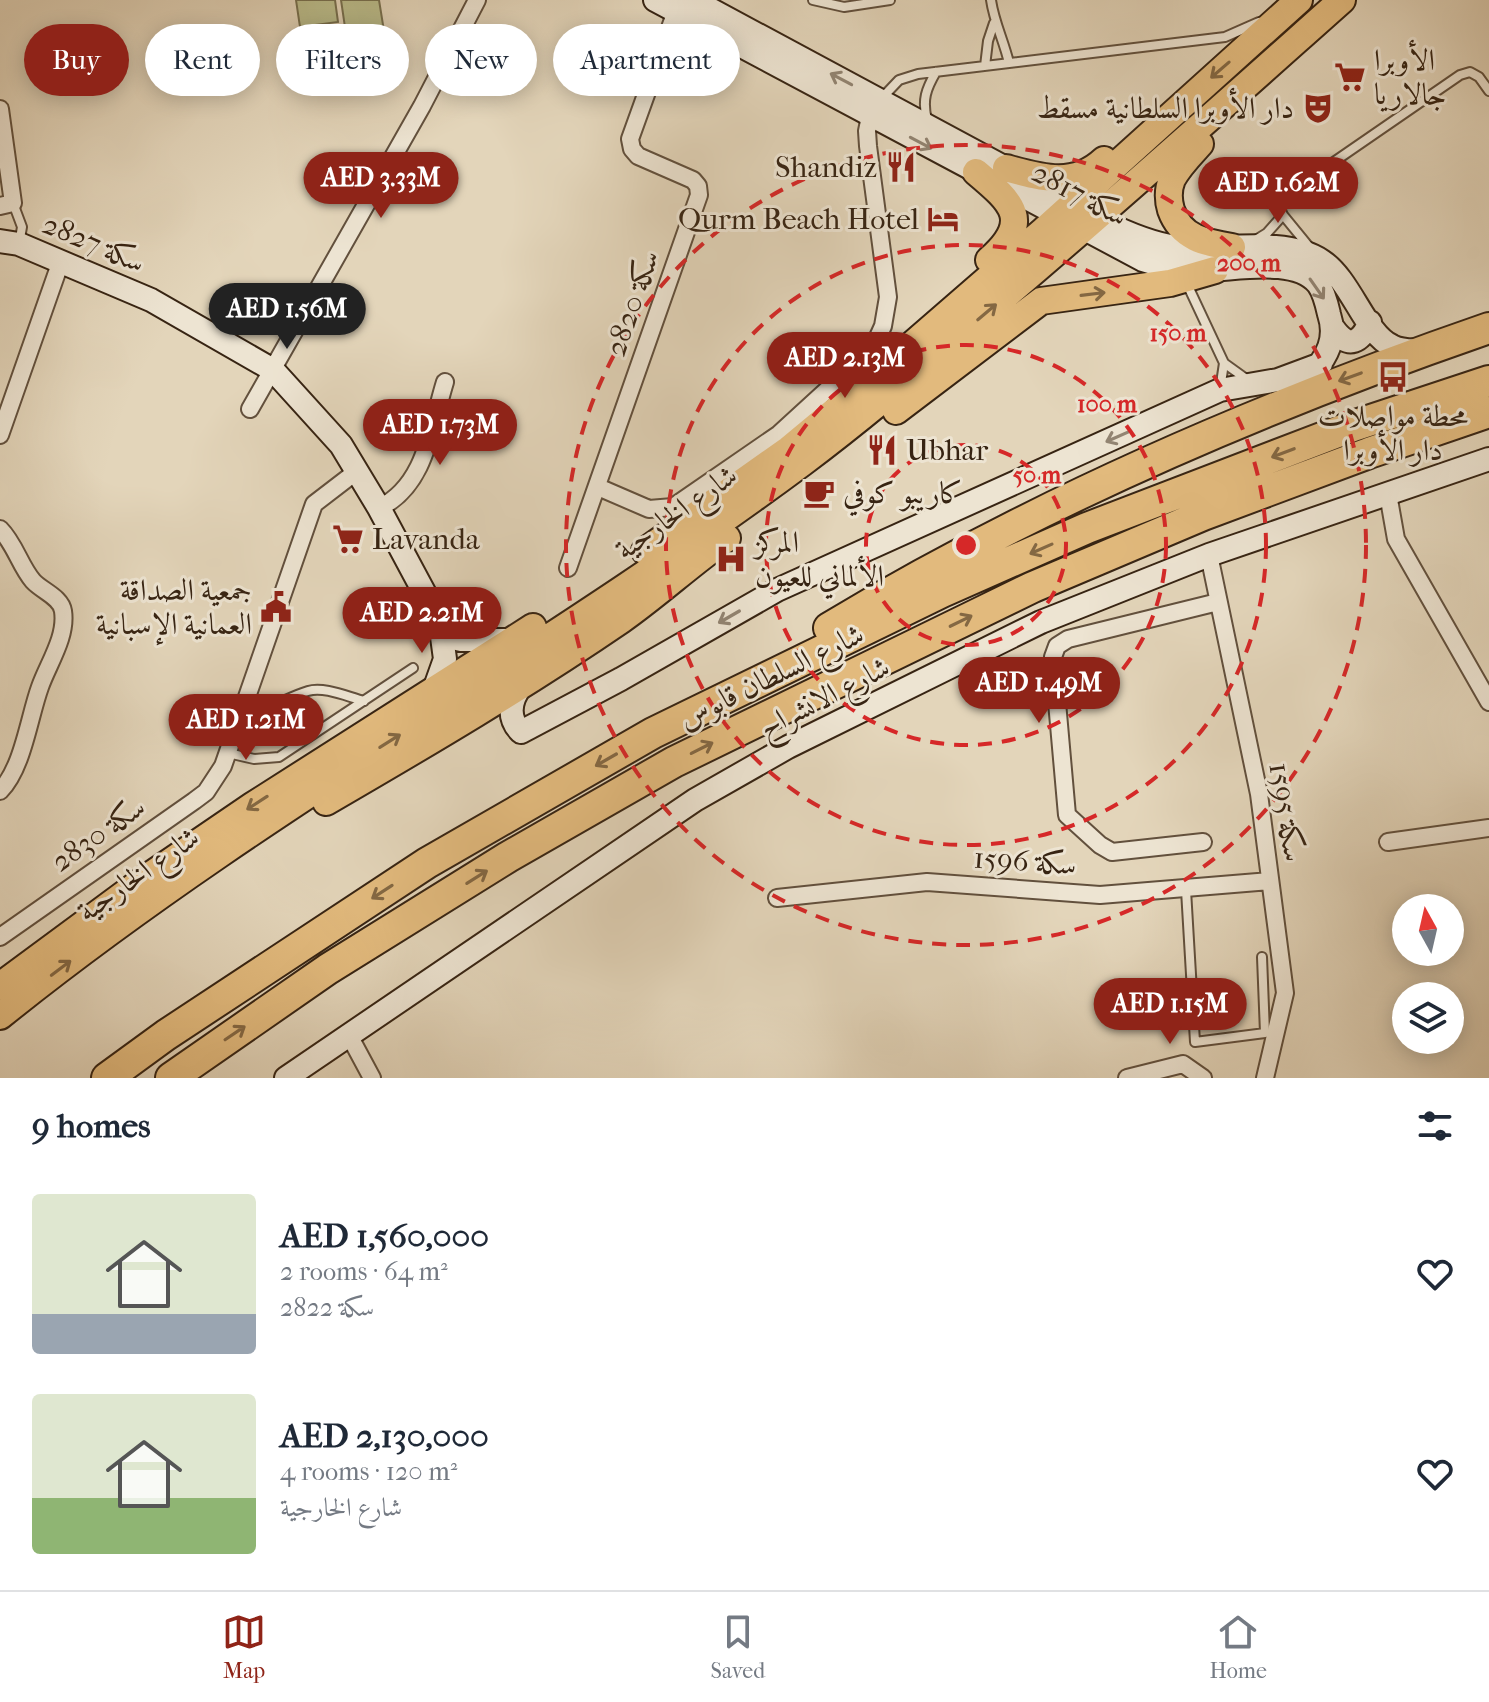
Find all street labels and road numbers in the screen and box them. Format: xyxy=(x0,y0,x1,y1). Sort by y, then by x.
street label: سكة 2817 xyxy=(1026,155,1134,234)
street label: سكة 2827 xyxy=(37,206,150,281)
street label: سكة 2820 xyxy=(598,245,667,361)
street label: شارع الخارجية xyxy=(608,458,748,573)
street label: شارع السلطان قابوس xyxy=(673,616,873,743)
street label: شارع الانشراح xyxy=(753,650,899,753)
street label: سكة 1595 xyxy=(1261,760,1312,864)
street label: سكة 2830 xyxy=(45,789,152,879)
street label: شارع الخارجية xyxy=(70,820,210,935)
street label: سكة 1596 xyxy=(972,840,1078,883)

